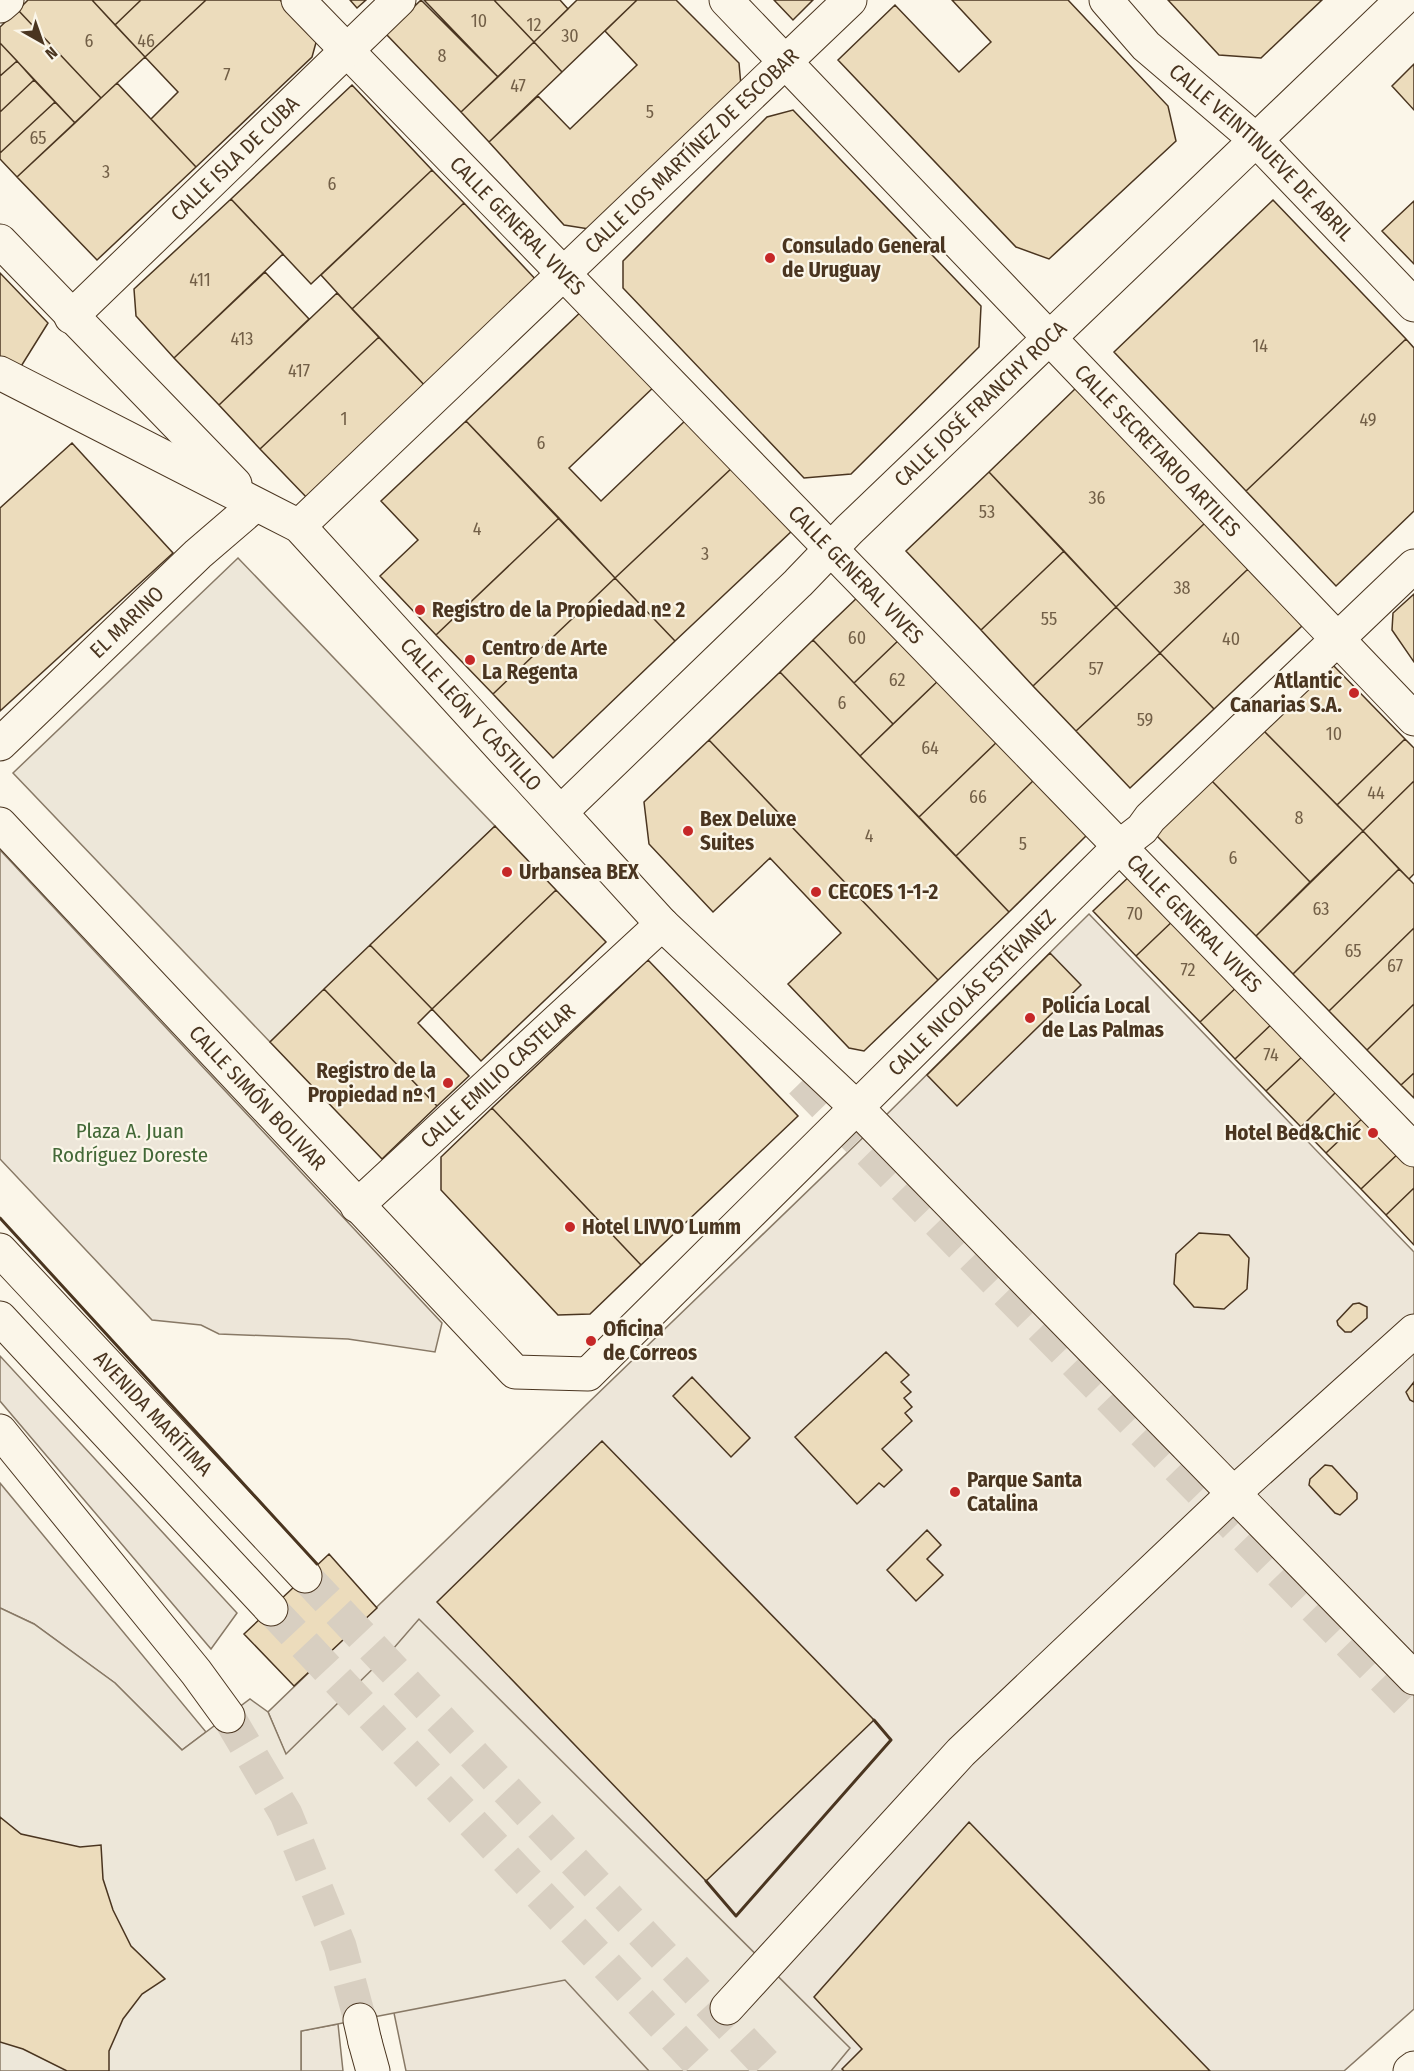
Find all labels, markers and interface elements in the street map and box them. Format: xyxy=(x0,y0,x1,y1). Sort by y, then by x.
house number: 10 xyxy=(471,10,487,32)
north arrow xyxy=(12,12,72,72)
house number: 12 xyxy=(527,14,542,36)
house number: 30 xyxy=(561,25,579,47)
house number: 6 xyxy=(85,30,94,52)
house number: 46 xyxy=(137,30,155,52)
text: N xyxy=(42,43,61,63)
street label: CALLE LOS MARTÍNEZ DE ESCOBAR xyxy=(579,43,805,259)
house number: 8 xyxy=(438,45,447,67)
street label: CALLE VEINTINUEVE DE ABRIL xyxy=(1164,58,1359,247)
house number: 7 xyxy=(223,64,231,86)
house number: 47 xyxy=(510,75,526,97)
street label: CALLE ISLA DE CUBA xyxy=(165,91,305,226)
house number: 5 xyxy=(646,101,654,123)
house number: 65 xyxy=(29,127,47,149)
street label: CALLE GENERAL VIVES xyxy=(444,151,591,301)
house number: 3 xyxy=(102,161,110,183)
house number: 6 xyxy=(328,173,337,195)
place label: Consulado General de Uruguay xyxy=(782,233,946,283)
marker: Consulado General de Uruguay xyxy=(763,251,777,265)
house number: 411 xyxy=(189,269,211,291)
street label: CALLE JOSÉ FRANCHY ROCA xyxy=(889,315,1072,492)
house number: 413 xyxy=(231,328,253,350)
house number: 14 xyxy=(1252,335,1268,357)
street label: CALLE SECRETARIO ARTILES xyxy=(1069,359,1246,542)
house number: 417 xyxy=(288,360,310,382)
house number: 1 xyxy=(340,408,348,430)
house number: 49 xyxy=(1359,409,1377,431)
house number: 6 xyxy=(537,432,546,454)
house number: 36 xyxy=(1088,487,1106,509)
street label: CALLE GENERAL VIVES xyxy=(783,500,929,650)
house number: 53 xyxy=(979,501,995,523)
house number: 4 xyxy=(473,518,482,540)
house number: 3 xyxy=(701,543,709,565)
house number: 38 xyxy=(1173,577,1191,599)
street label: EL MARINO xyxy=(84,581,170,664)
place label: Registro de la Propiedad nº 2 xyxy=(432,597,686,623)
marker: Registro de la Propiedad nº 2 xyxy=(413,603,427,617)
house number: 55 xyxy=(1041,608,1057,630)
house number: 60 xyxy=(848,627,866,649)
house number: 40 xyxy=(1222,628,1240,650)
street label: CALLE LEÓN Y CASTILLO xyxy=(395,633,547,796)
place label: Centro de Arte La Regenta xyxy=(482,635,608,685)
marker: Centro de Arte La Regenta xyxy=(463,653,477,667)
house number: 57 xyxy=(1088,658,1104,680)
place label: Atlantic Canarias S.A. xyxy=(1230,668,1343,718)
house number: 62 xyxy=(889,669,905,691)
marker: Atlantic Canarias S.A. xyxy=(1347,686,1361,700)
house number: 6 xyxy=(838,692,847,714)
house number: 59 xyxy=(1137,709,1153,731)
house number: 10 xyxy=(1326,723,1342,745)
house number: 64 xyxy=(921,737,939,759)
house number: 44 xyxy=(1367,782,1385,804)
house number: 66 xyxy=(969,786,987,808)
place label: Bex Deluxe Suites xyxy=(700,806,797,856)
house number: 8 xyxy=(1295,807,1304,829)
marker: Bex Deluxe Suites xyxy=(681,824,695,838)
house number: 4 xyxy=(865,825,874,847)
house number: 5 xyxy=(1019,833,1027,855)
house number: 6 xyxy=(1229,847,1238,869)
street label: CALLE GENERAL VIVES xyxy=(1121,849,1267,998)
place label: Urbansea BEX xyxy=(519,859,640,885)
marker: Urbansea BEX xyxy=(500,865,514,879)
place label: CECOES 1-1-2 xyxy=(828,879,939,905)
marker: CECOES 1-1-2 xyxy=(809,885,823,899)
house number: 63 xyxy=(1313,898,1329,920)
house number: 70 xyxy=(1127,903,1143,925)
street label: CALLE NICOLÁS ESTÉVANEZ xyxy=(883,904,1061,1082)
house number: 65 xyxy=(1344,940,1362,962)
house number: 67 xyxy=(1387,955,1403,977)
house number: 72 xyxy=(1180,959,1196,981)
place label: Policía Local de Las Palmas xyxy=(1042,993,1164,1043)
street label: CALLE EMILIO CASTELAR xyxy=(415,997,581,1154)
marker: Policía Local de Las Palmas xyxy=(1023,1011,1037,1025)
street label: CALLE SIMÓN BOLIVAR xyxy=(183,1020,332,1176)
house number: 74 xyxy=(1263,1044,1279,1066)
place label: Registro de la Propiedad nº 1 xyxy=(308,1058,436,1108)
marker: Registro de la Propiedad nº 1 xyxy=(441,1076,455,1090)
park label: Plaza A. Juan Rodríguez Doreste xyxy=(52,1118,208,1168)
place label: Hotel Bed&Chic xyxy=(1225,1120,1362,1146)
marker: Hotel Bed&Chic xyxy=(1366,1126,1380,1140)
place label: Hotel LIVVO Lumm xyxy=(582,1214,741,1240)
marker: Hotel LIVVO Lumm xyxy=(563,1220,577,1234)
place label: Oficina de Correos xyxy=(603,1316,697,1366)
marker: Oficina de Correos xyxy=(584,1334,598,1348)
street label: AVENIDA MARÍTIMA xyxy=(88,1346,218,1482)
place label: Parque Santa Catalina xyxy=(967,1467,1082,1517)
marker: Parque Santa Catalina xyxy=(948,1485,962,1499)

